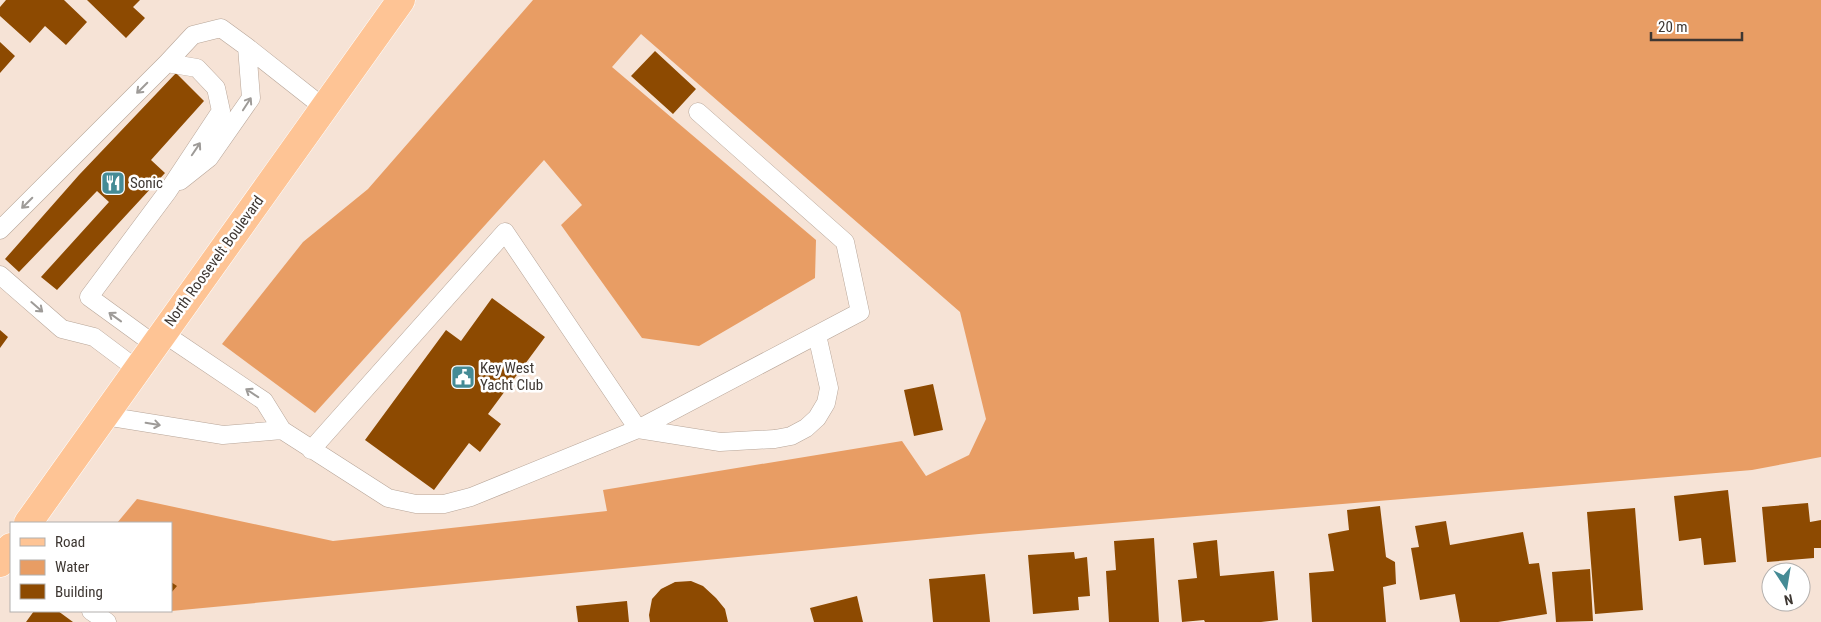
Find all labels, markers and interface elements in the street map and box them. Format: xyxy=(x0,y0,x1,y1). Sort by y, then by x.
scale bar xyxy=(1651,10,1742,42)
text: 20 m xyxy=(1658,18,1688,36)
one-way arrow xyxy=(136,82,148,94)
one-way arrow xyxy=(241,97,252,111)
one-way arrow xyxy=(191,142,201,156)
restaurant icon: Sonic xyxy=(100,170,126,196)
place label: Sonic xyxy=(130,174,163,192)
street label: North Roosevelt Boulevard xyxy=(161,192,267,330)
one-way arrow xyxy=(21,197,33,209)
one-way arrow xyxy=(30,301,43,313)
one-way arrow xyxy=(109,311,122,322)
place label: Key West Yacht Club xyxy=(480,359,543,394)
public building icon: Key West Yacht Club xyxy=(450,364,476,390)
one-way arrow xyxy=(245,388,259,398)
one-way arrow xyxy=(145,420,161,430)
legend xyxy=(10,522,172,612)
text: Road xyxy=(55,533,85,551)
text: Water xyxy=(55,558,90,576)
north arrow xyxy=(1761,562,1811,612)
text: Building xyxy=(55,583,103,601)
text: N xyxy=(1783,591,1795,608)

